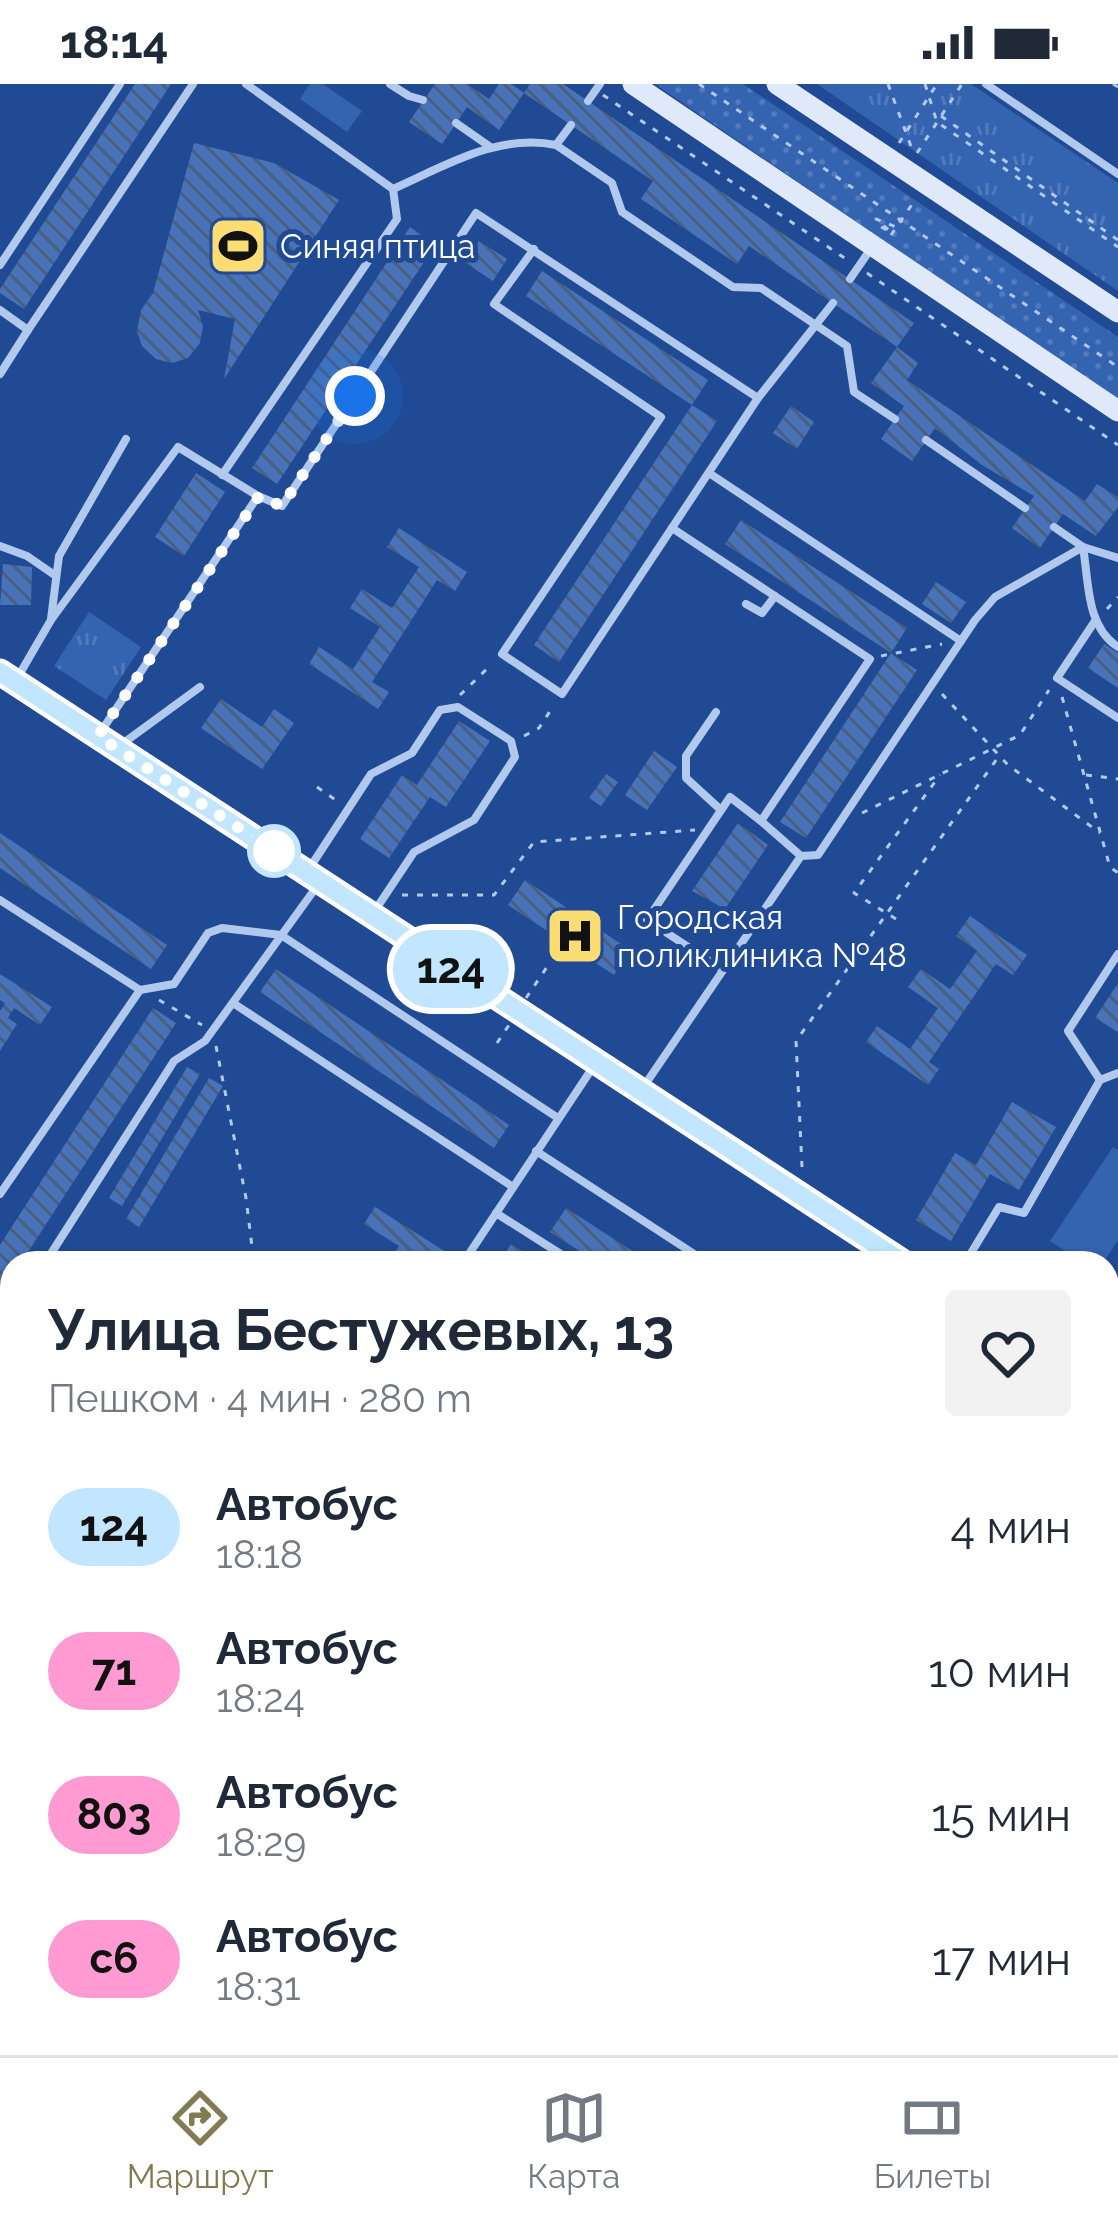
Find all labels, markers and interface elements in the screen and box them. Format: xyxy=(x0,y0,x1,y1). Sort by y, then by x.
text: 18:14 xyxy=(60,16,168,69)
sports icon: Синяя птица xyxy=(207,215,269,277)
place label: Синяя птица xyxy=(280,227,475,266)
your location xyxy=(325,366,385,426)
unlabelled marker xyxy=(249,826,299,876)
place label: Городская поликлиника №48 xyxy=(617,898,907,975)
hospital icon: Городская поликлиника №48 xyxy=(544,905,606,967)
line badge: 124 xyxy=(382,930,520,1008)
text: 124 xyxy=(417,944,485,993)
button: heart xyxy=(945,1290,1071,1416)
text: Улица Бестужевых, 13 xyxy=(48,1296,674,1363)
text: Пешком · 4 мин · 280 m xyxy=(48,1375,472,1421)
text: Автобус xyxy=(216,1478,398,1531)
text: 4 мин xyxy=(950,1501,1071,1554)
text: 124 xyxy=(80,1502,148,1551)
text: 18:18 xyxy=(216,1531,303,1577)
text: Автобус xyxy=(216,1622,398,1675)
text: 10 мин xyxy=(928,1645,1071,1698)
text: 71 xyxy=(92,1646,136,1695)
text: 18:24 xyxy=(216,1675,305,1721)
text: Автобус xyxy=(216,1766,398,1819)
text: 15 мин xyxy=(931,1789,1071,1842)
text: 803 xyxy=(77,1790,151,1839)
text: 18:29 xyxy=(216,1819,306,1865)
text: Автобус xyxy=(216,1910,398,1963)
text: 17 мин xyxy=(932,1933,1071,1986)
text: с6 xyxy=(89,1934,139,1983)
text: 18:31 xyxy=(216,1963,301,2009)
tab: Маршрут xyxy=(127,2085,274,2196)
tab: Карта xyxy=(527,2085,620,2196)
tab: Билеты xyxy=(874,2085,991,2196)

